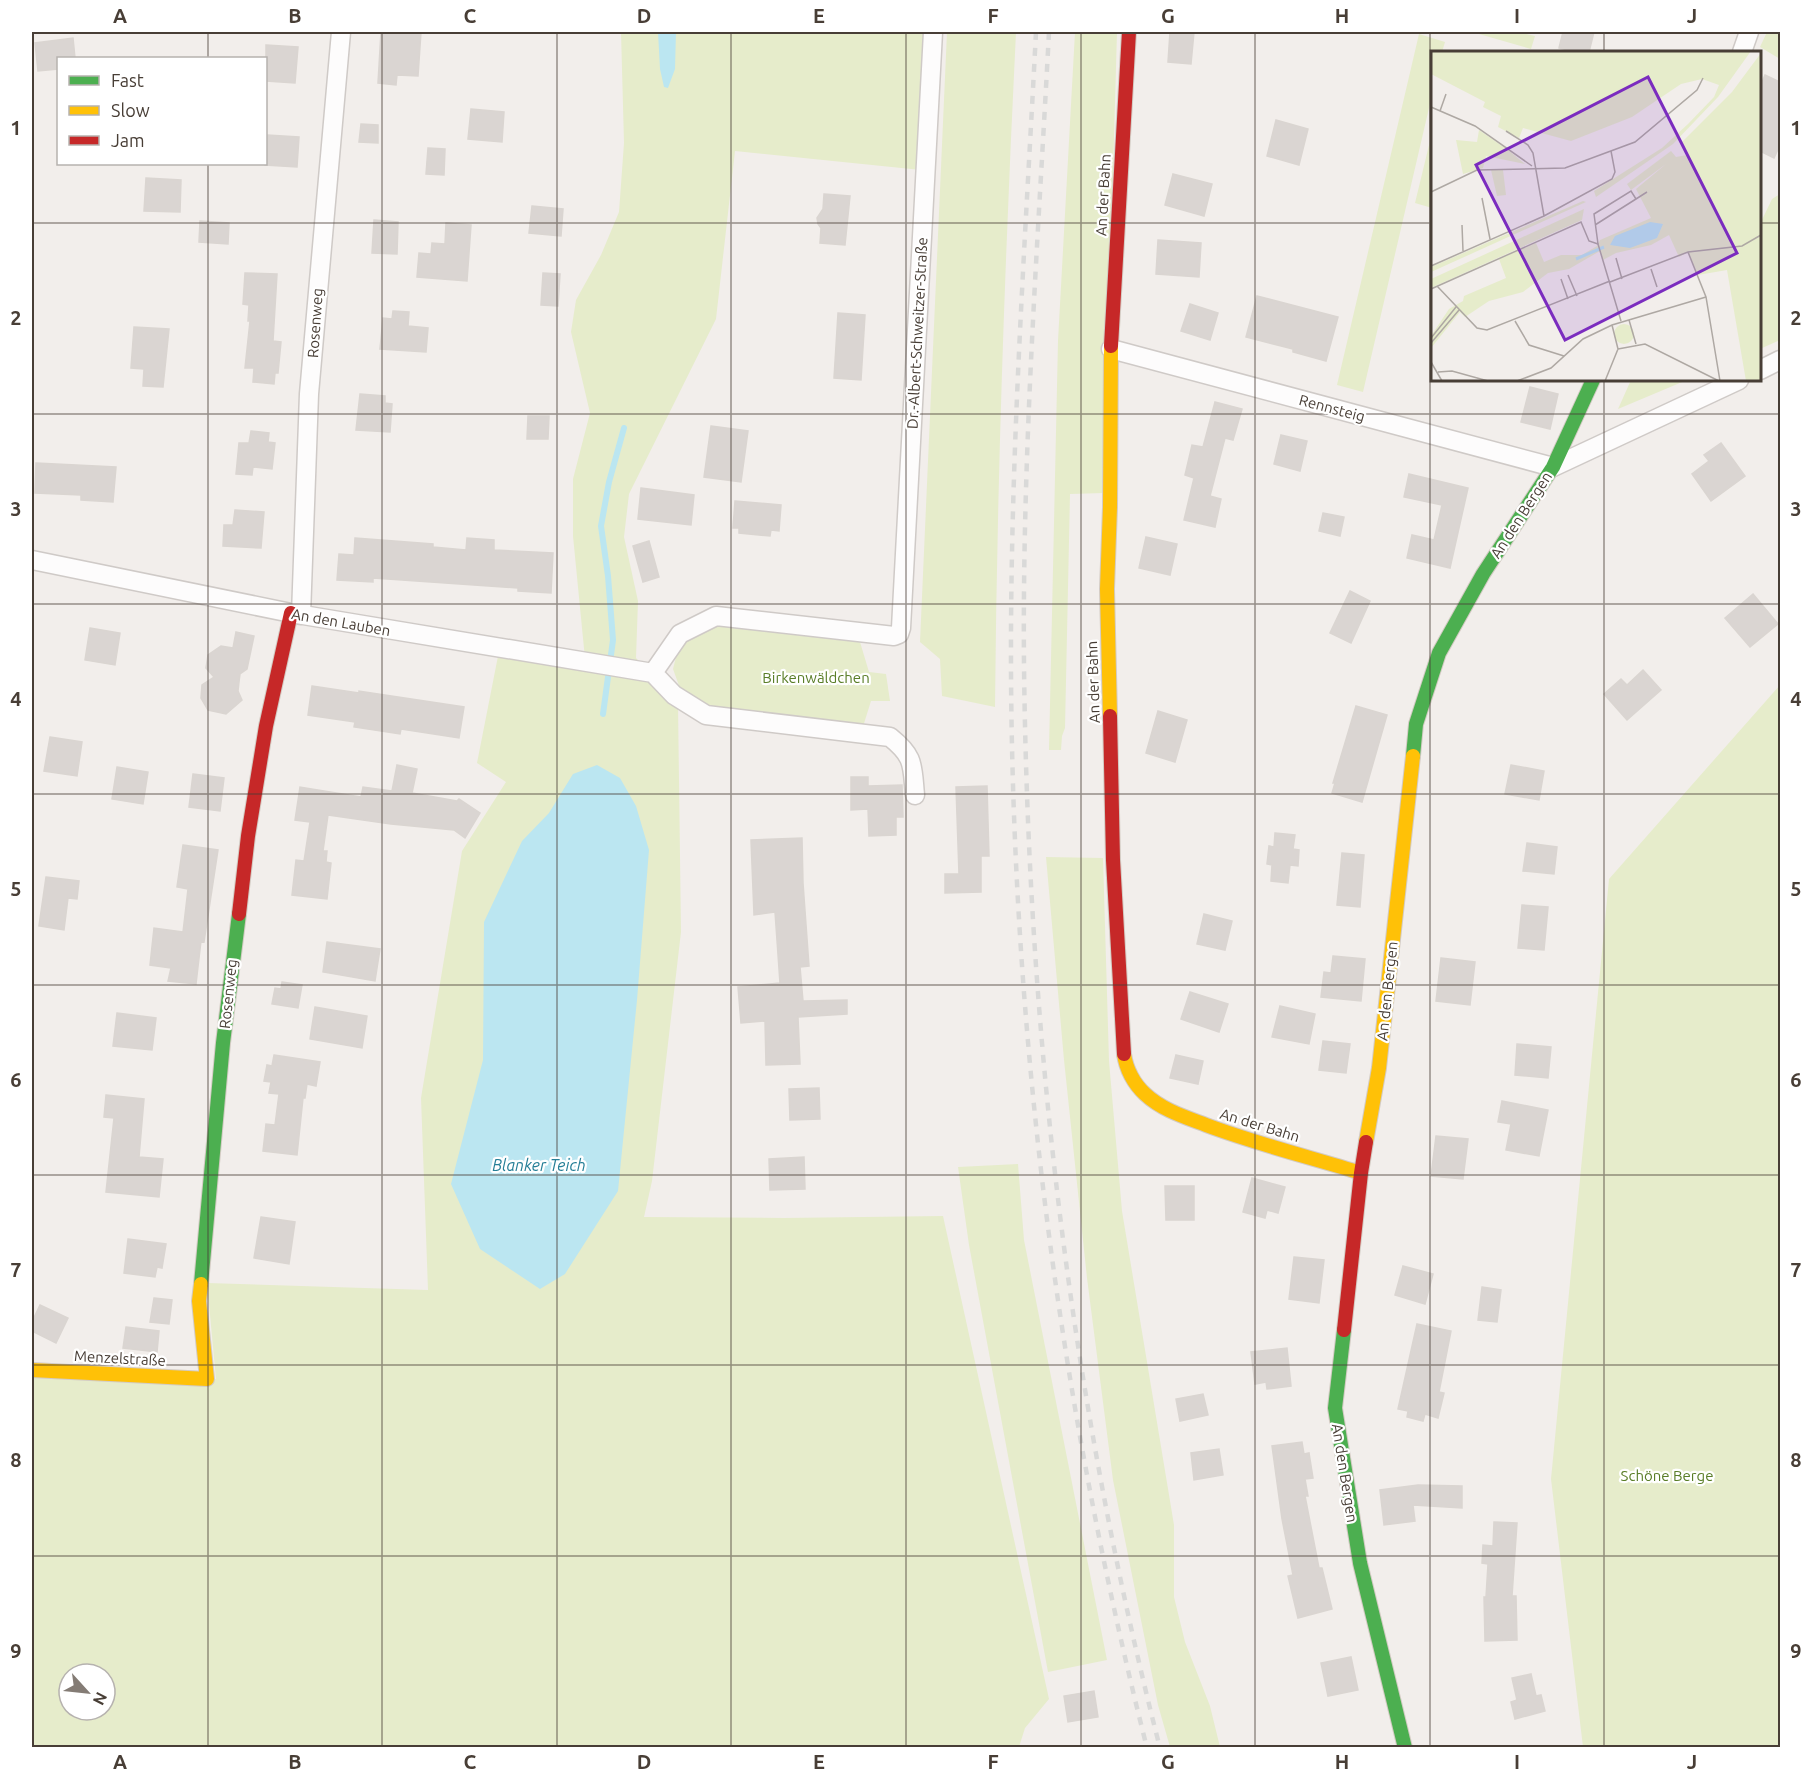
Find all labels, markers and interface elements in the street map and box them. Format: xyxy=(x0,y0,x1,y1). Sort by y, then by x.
text: A xyxy=(113,4,127,27)
text: B xyxy=(288,4,302,27)
text: C xyxy=(464,4,477,27)
text: D xyxy=(637,4,651,27)
text: E xyxy=(813,4,825,27)
text: F xyxy=(987,4,999,27)
text: G xyxy=(1161,4,1175,27)
text: H xyxy=(1335,4,1349,27)
text: I xyxy=(1514,4,1520,27)
text: J xyxy=(1687,4,1697,27)
inset map xyxy=(1431,51,1761,381)
legend xyxy=(57,57,267,165)
text: Fast xyxy=(111,70,144,90)
text: Slow xyxy=(111,100,150,120)
text: 1 xyxy=(10,116,22,139)
text: 1 xyxy=(1790,116,1802,139)
text: Jam xyxy=(111,130,145,150)
street label: An der Bahn xyxy=(1092,153,1114,237)
street label: Dr.-Albert-Schweitzer-Straße xyxy=(903,237,931,429)
street label: Rosenweg xyxy=(304,288,326,358)
text: 2 xyxy=(10,306,22,329)
text: 2 xyxy=(1790,306,1802,329)
street label: Rennsteig xyxy=(1297,391,1367,425)
street label: An den Bergen xyxy=(1487,469,1555,561)
text: 3 xyxy=(10,497,22,520)
text: 3 xyxy=(1790,497,1802,520)
street label: An den Lauben xyxy=(290,605,392,639)
street label: An der Bahn xyxy=(1083,641,1103,723)
park label: Birkenwäldchen xyxy=(762,669,870,686)
text: 4 xyxy=(10,687,22,710)
text: 4 xyxy=(1790,687,1802,710)
text: 5 xyxy=(10,877,22,900)
text: 5 xyxy=(1790,877,1802,900)
street label: An den Bergen xyxy=(1373,941,1401,1041)
street label: Rosenweg xyxy=(216,958,240,1030)
text: 6 xyxy=(10,1068,22,1091)
text: 6 xyxy=(1790,1068,1802,1091)
street label: An der Bahn xyxy=(1218,1105,1302,1145)
water label: Blanker Teich xyxy=(492,1156,586,1174)
text: 7 xyxy=(10,1258,22,1281)
text: 7 xyxy=(1790,1258,1802,1281)
street label: Menzelstraße xyxy=(74,1347,166,1369)
street label: An den Bergen xyxy=(1329,1422,1361,1524)
text: 8 xyxy=(10,1448,22,1471)
text: 8 xyxy=(1790,1448,1802,1471)
park label: Schöne Berge xyxy=(1621,1467,1713,1484)
text: 9 xyxy=(10,1639,22,1662)
text: 9 xyxy=(1790,1639,1802,1662)
north arrow xyxy=(57,1662,117,1722)
text: N xyxy=(90,1689,111,1708)
text: A xyxy=(113,1750,127,1773)
text: B xyxy=(288,1750,302,1773)
text: C xyxy=(464,1750,477,1773)
text: D xyxy=(637,1750,651,1773)
text: E xyxy=(813,1750,825,1773)
text: F xyxy=(987,1750,999,1773)
text: G xyxy=(1161,1750,1175,1773)
text: H xyxy=(1335,1750,1349,1773)
text: I xyxy=(1514,1750,1520,1773)
text: J xyxy=(1687,1750,1697,1773)

